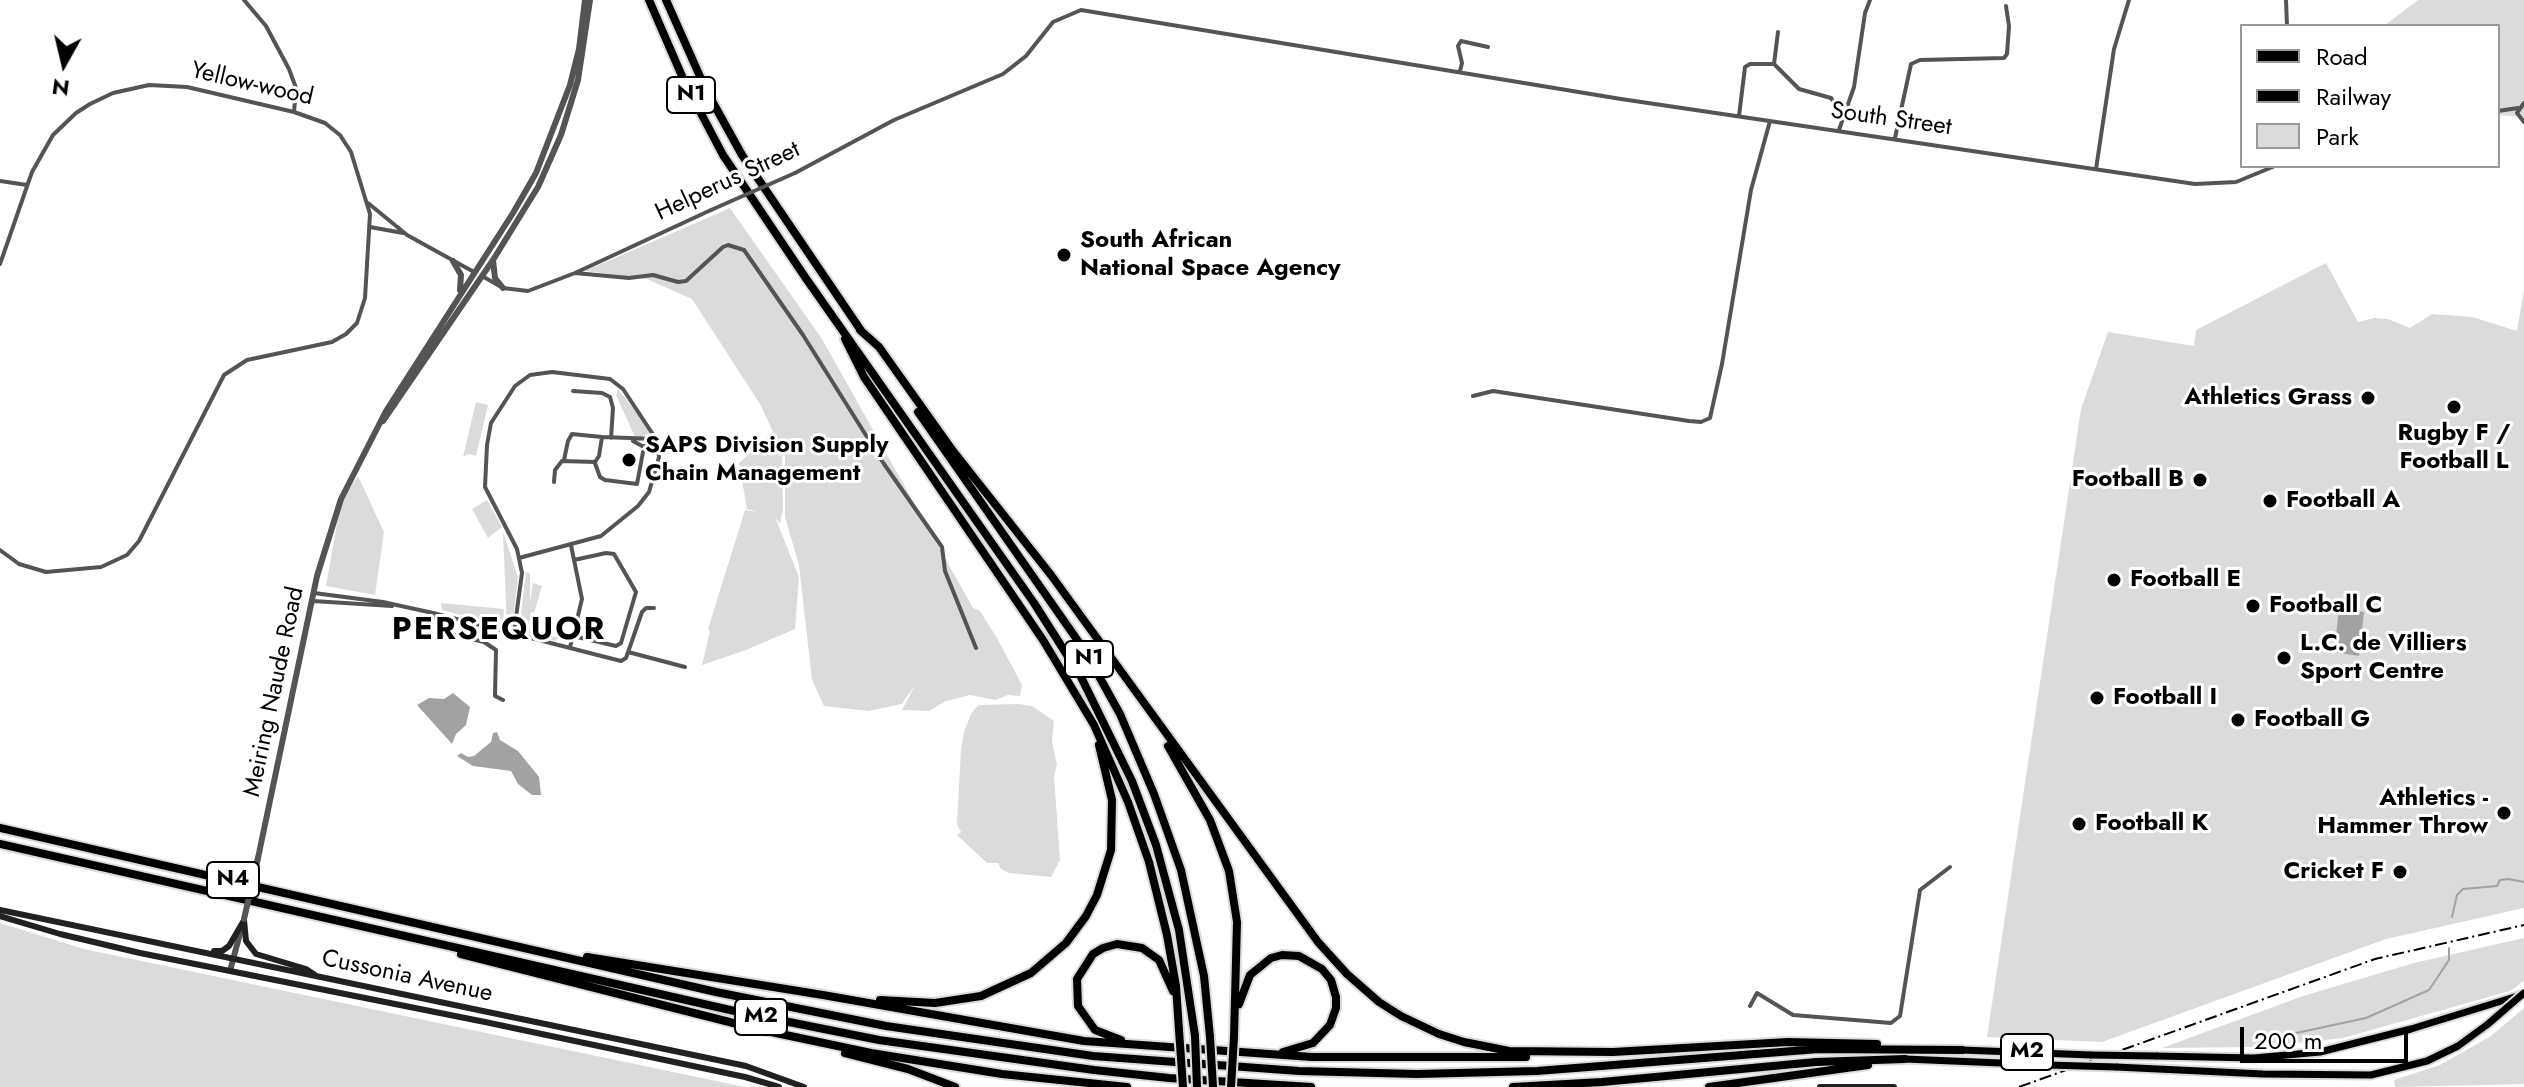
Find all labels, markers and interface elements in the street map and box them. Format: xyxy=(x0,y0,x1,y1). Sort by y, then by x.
north arrow xyxy=(24,24,104,104)
legend xyxy=(2240,24,2500,168)
text: Road xyxy=(2316,39,2368,74)
street label: Yellow-wood xyxy=(188,57,316,113)
text: N xyxy=(50,71,72,105)
road number: N1 xyxy=(667,77,715,113)
text: Railway xyxy=(2316,79,2391,114)
street label: South Street xyxy=(1829,97,1953,143)
text: Park xyxy=(2316,119,2359,154)
street label: Helperus Street xyxy=(651,136,805,228)
place label: South African National Space Agency xyxy=(1080,227,1341,283)
marker: South African National Space Agency xyxy=(1055,246,1073,264)
place label: Athletics Grass xyxy=(2184,384,2352,412)
marker: Athletics Grass xyxy=(2359,389,2377,407)
marker: Rugby F / Football L xyxy=(2445,398,2463,416)
place label: Rugby F / Football L xyxy=(2397,420,2511,476)
place label: SAPS Division Supply Chain Management xyxy=(645,432,888,488)
marker: SAPS Division Supply Chain Management xyxy=(620,451,638,469)
place label: Football B xyxy=(2072,466,2184,494)
marker: Football B xyxy=(2191,471,2209,489)
place label: Football A xyxy=(2286,487,2400,515)
marker: Football A xyxy=(2261,492,2279,510)
place label: Football E xyxy=(2130,566,2241,594)
marker: Football E xyxy=(2105,571,2123,589)
street label: Meiring Naude Road xyxy=(239,584,311,800)
place label: Football C xyxy=(2269,592,2382,620)
marker: Football C xyxy=(2244,597,2262,615)
district label: PERSEQUOR xyxy=(392,612,606,650)
place label: L.C. de Villiers Sport Centre xyxy=(2300,630,2467,686)
road number: N1 xyxy=(1065,641,1113,677)
marker: L.C. de Villiers Sport Centre xyxy=(2275,649,2293,667)
place label: Football I xyxy=(2113,684,2217,712)
marker: Football I xyxy=(2088,689,2106,707)
place label: Football G xyxy=(2254,706,2370,734)
marker: Football G xyxy=(2229,711,2247,729)
place label: Athletics - Hammer Throw xyxy=(2317,785,2488,841)
marker: Athletics - Hammer Throw xyxy=(2495,804,2513,822)
place label: Football K xyxy=(2095,810,2208,838)
marker: Football K xyxy=(2070,815,2088,833)
place label: Cricket F xyxy=(2283,858,2384,886)
road number: N4 xyxy=(207,862,259,898)
marker: Cricket F xyxy=(2391,863,2409,881)
street label: Cussonia Avenue xyxy=(319,945,495,1009)
road number: M2 xyxy=(735,999,787,1035)
scale bar xyxy=(2244,1011,2412,1061)
text: 200 m xyxy=(2254,1023,2322,1058)
road number: M2 xyxy=(2001,1034,2053,1070)

